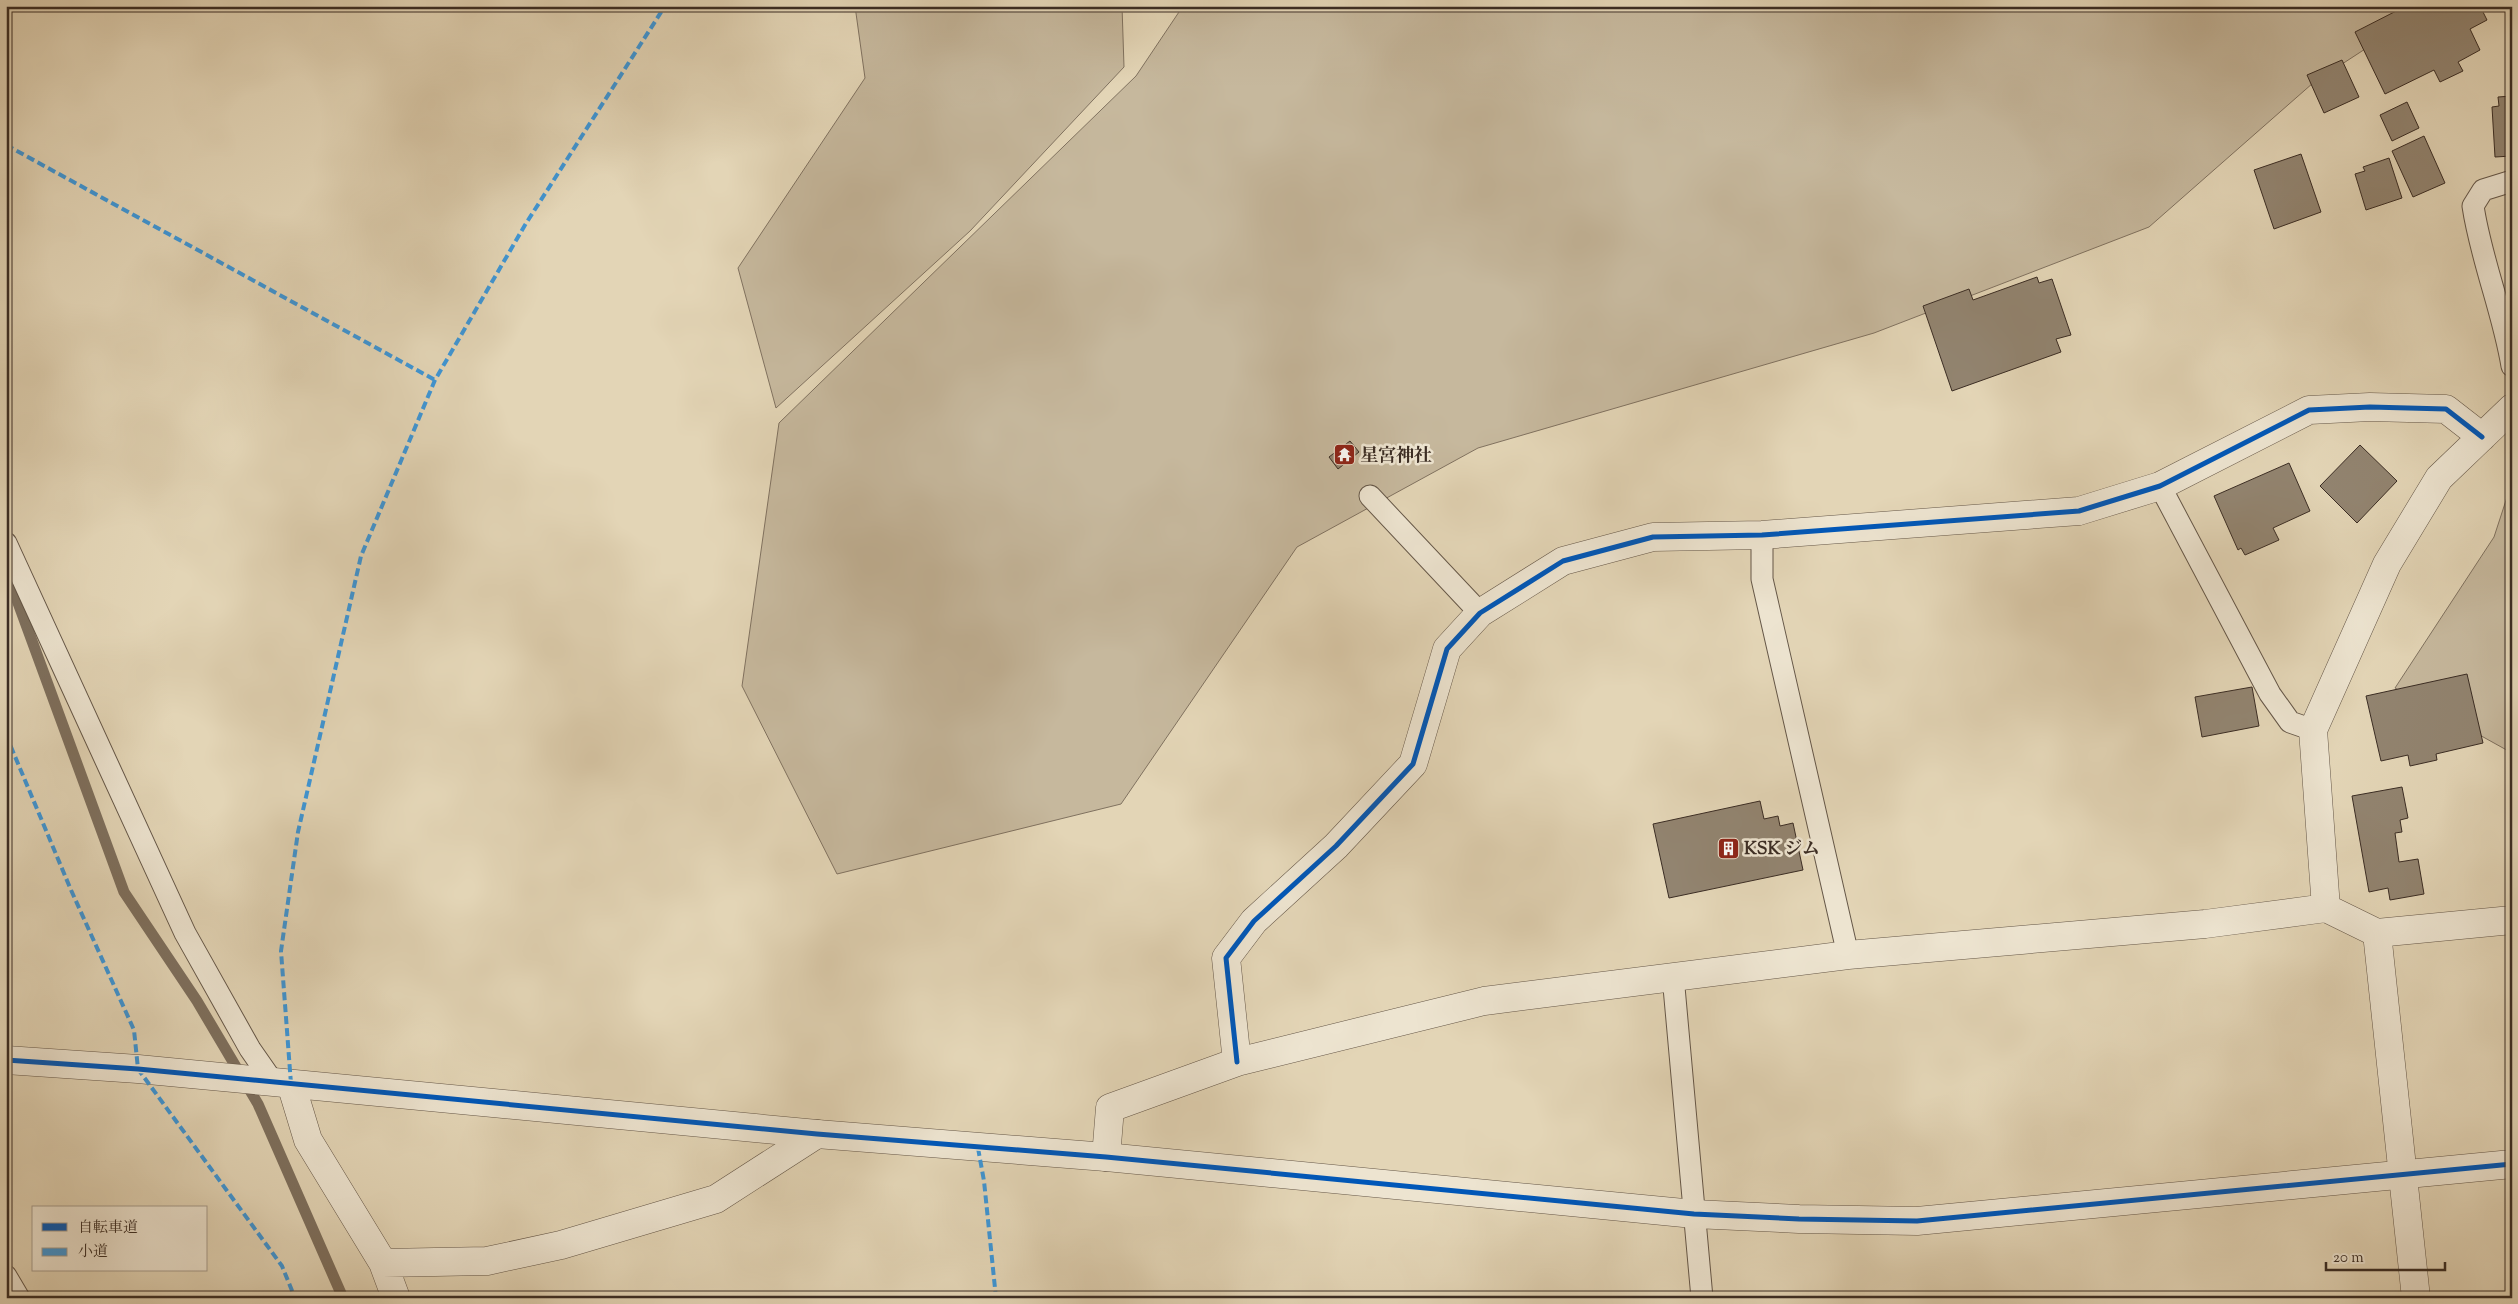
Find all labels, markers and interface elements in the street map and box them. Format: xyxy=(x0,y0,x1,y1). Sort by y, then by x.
temple icon: 星宮神社 xyxy=(1332,443,1356,467)
place label: 星宮神社 xyxy=(1360,444,1432,470)
building icon: KSK ジム xyxy=(1716,836,1740,860)
place label: KSK ジム xyxy=(1744,837,1820,863)
legend xyxy=(32,1206,208,1272)
text: 自転車道 xyxy=(78,1218,138,1239)
scale bar xyxy=(2326,1239,2444,1271)
text: 小道 xyxy=(78,1242,108,1263)
text: 20 m xyxy=(2333,1248,2364,1269)

